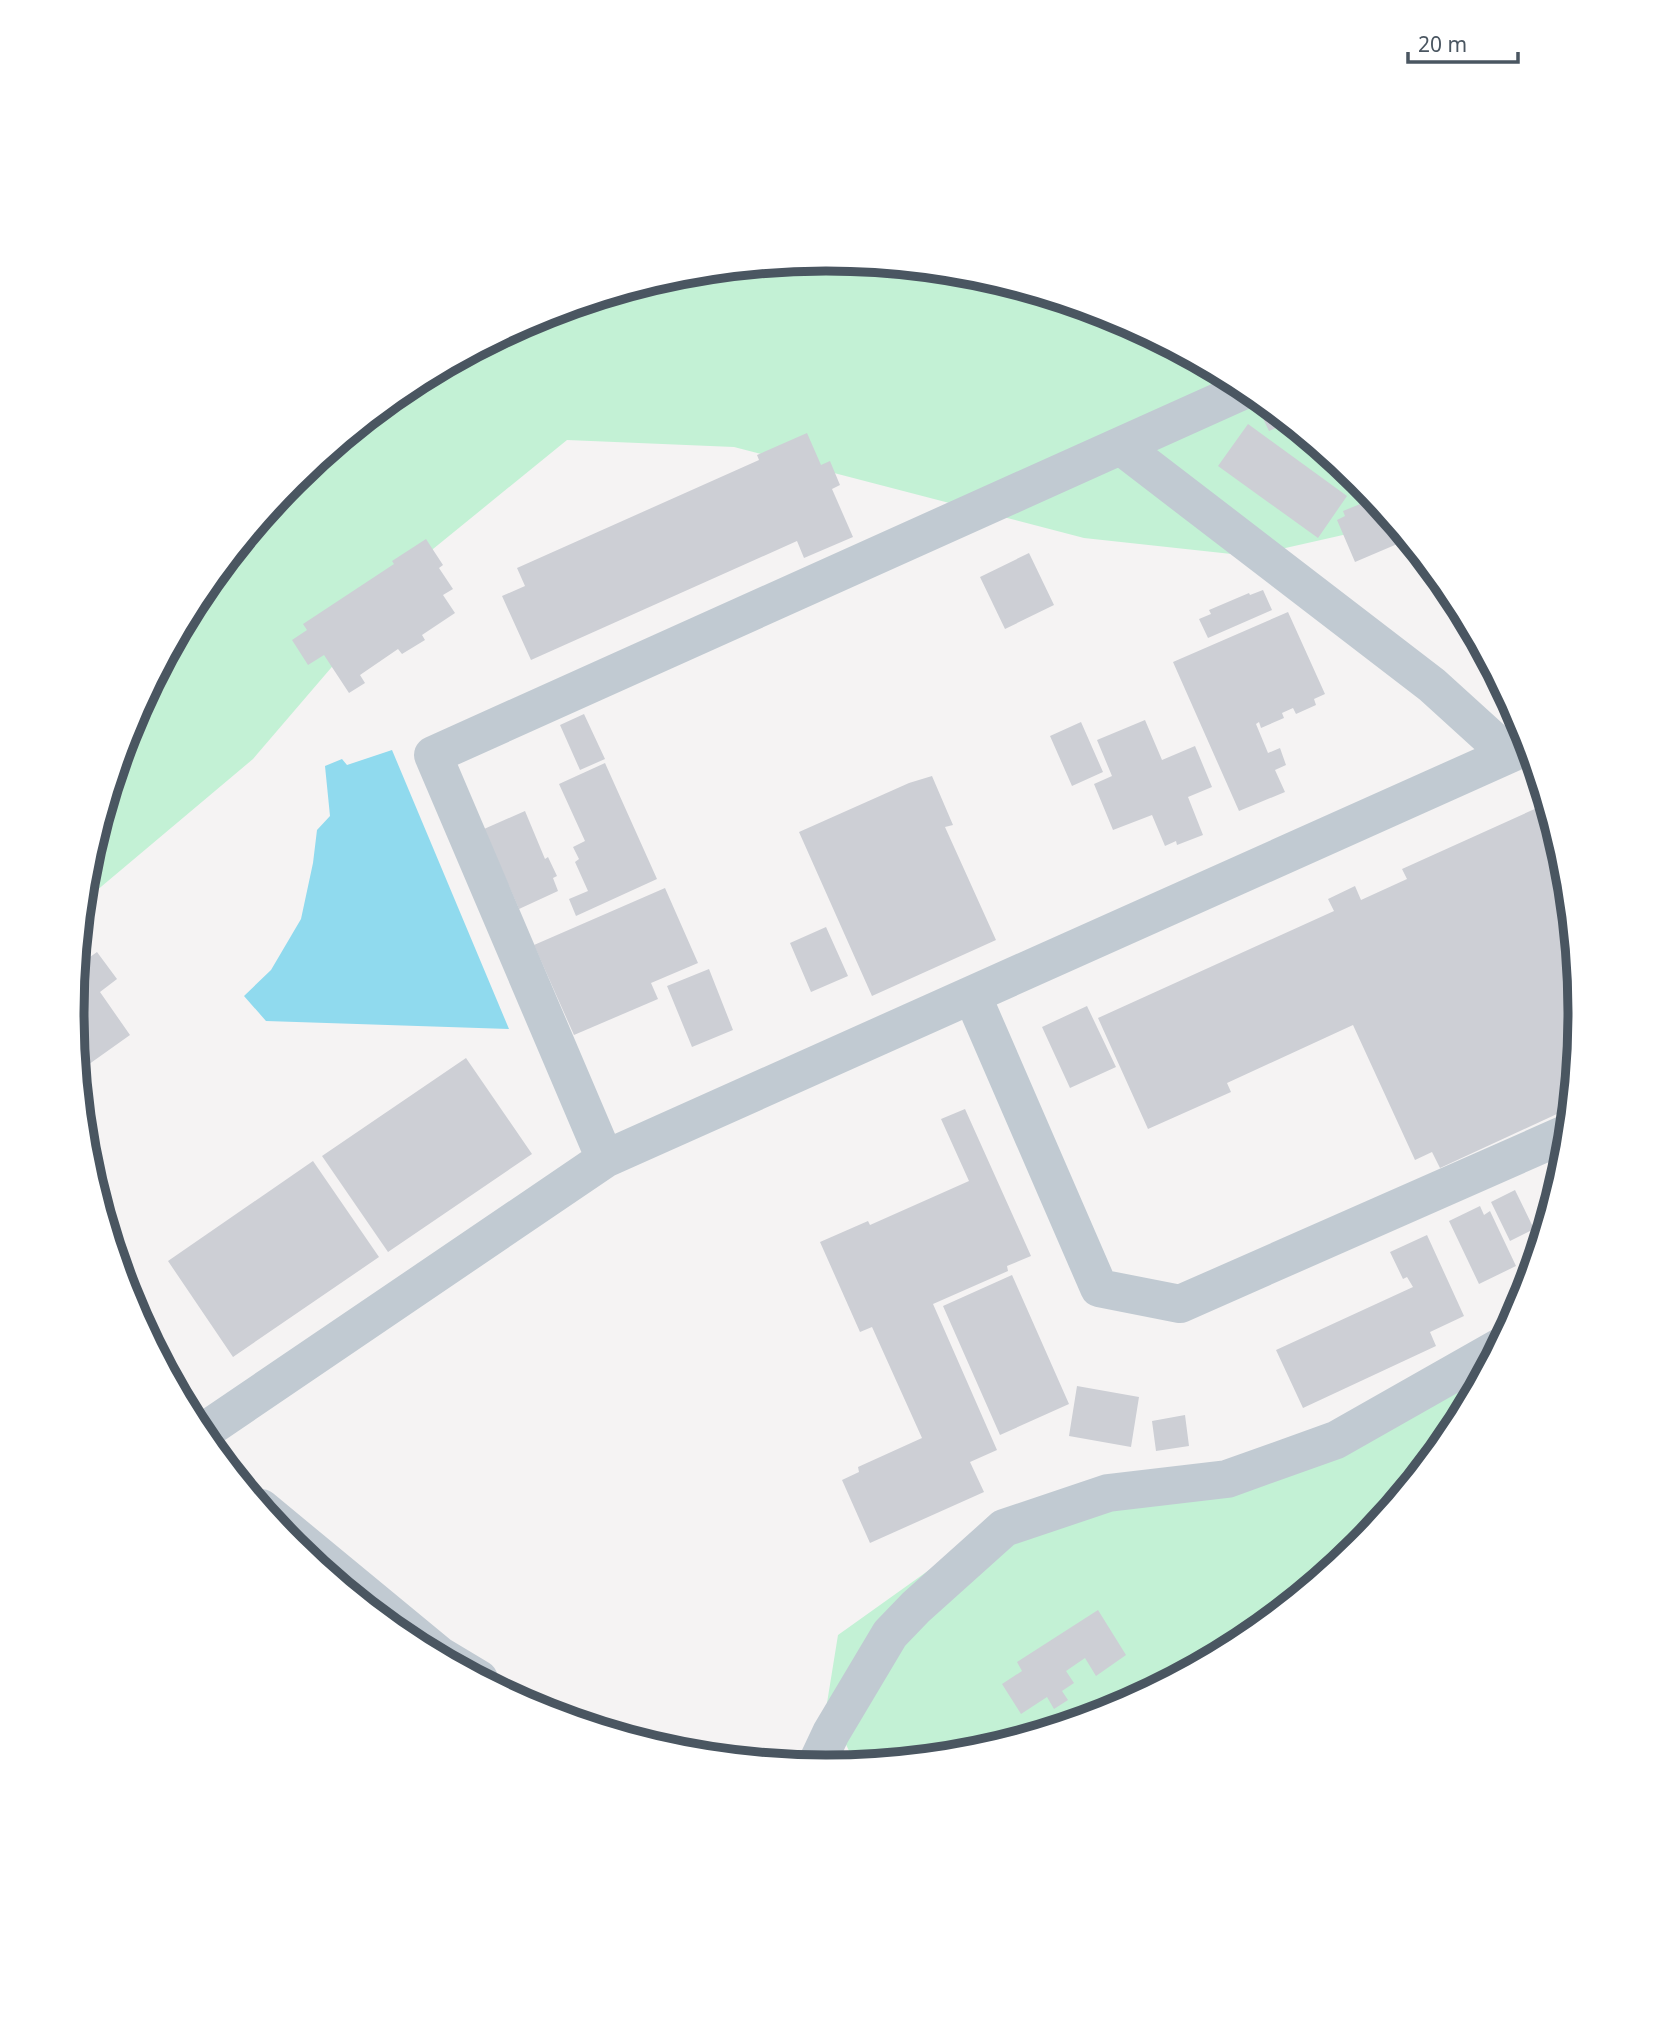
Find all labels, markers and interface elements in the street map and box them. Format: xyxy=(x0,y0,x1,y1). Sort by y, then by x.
scale bar xyxy=(1408,21,1518,65)
text: 20 m xyxy=(1418,30,1467,58)

